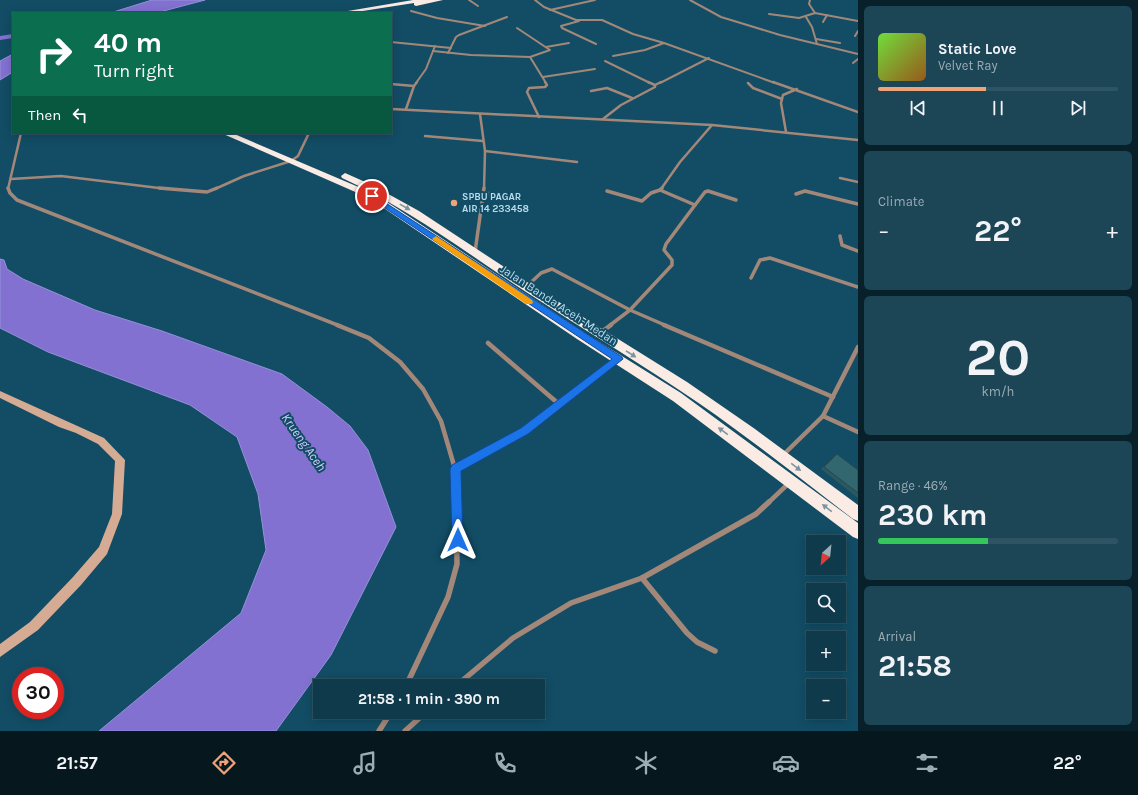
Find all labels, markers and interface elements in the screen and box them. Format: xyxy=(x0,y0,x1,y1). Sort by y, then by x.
text: 40 m xyxy=(94,26,162,59)
icon: right xyxy=(28,28,80,80)
text: Static Love xyxy=(938,40,1016,58)
text: Velvet Ray xyxy=(938,58,998,73)
text: Turn right xyxy=(94,60,174,82)
icon: previous xyxy=(907,97,929,119)
icon: pause xyxy=(987,97,1009,119)
icon: next xyxy=(1067,97,1089,119)
icon: left xyxy=(69,104,91,126)
text: Then xyxy=(28,106,61,124)
pin xyxy=(355,179,389,213)
icon: arrive xyxy=(361,185,383,207)
place label: SPBU PAGAR AIR 14 233458 xyxy=(462,191,529,215)
text: Climate xyxy=(878,194,924,209)
marker: SPBU PAGAR AIR 14 233458 xyxy=(449,198,459,208)
one-way arrow xyxy=(399,203,411,210)
text: 22° xyxy=(974,213,1022,249)
text: − xyxy=(878,218,890,244)
text: + xyxy=(1106,218,1118,244)
street label: Jalan Banda Aceh-Medan xyxy=(498,262,620,348)
text: 20 xyxy=(966,327,1030,388)
one-way arrow xyxy=(626,350,637,357)
text: km/h xyxy=(982,384,1014,399)
water label: Krueng Aceh xyxy=(279,410,329,474)
one-way arrow xyxy=(717,426,728,435)
one-way arrow xyxy=(791,463,801,471)
text: Range · 46% xyxy=(878,478,948,493)
text: 230 km xyxy=(878,497,988,533)
one-way arrow xyxy=(822,505,832,513)
position arrow xyxy=(437,519,479,561)
north arrow xyxy=(806,535,846,575)
map controls xyxy=(806,535,846,719)
button: search xyxy=(806,583,846,623)
text: Arrival xyxy=(878,629,916,644)
button: + xyxy=(806,631,846,671)
text: 21:58 xyxy=(878,648,952,684)
speed limit sign: 30 xyxy=(12,667,64,719)
button: − xyxy=(806,679,846,719)
text: 21:58 · 1 min · 390 m xyxy=(358,690,500,708)
icon: directions xyxy=(210,749,238,777)
icon: music xyxy=(351,749,379,777)
icon: phone xyxy=(491,749,519,777)
icon: climate xyxy=(632,749,660,777)
icon: car xyxy=(772,749,800,777)
icon: filters xyxy=(913,749,941,777)
text: 21:57 xyxy=(56,752,98,774)
text: 22° xyxy=(1053,752,1082,774)

